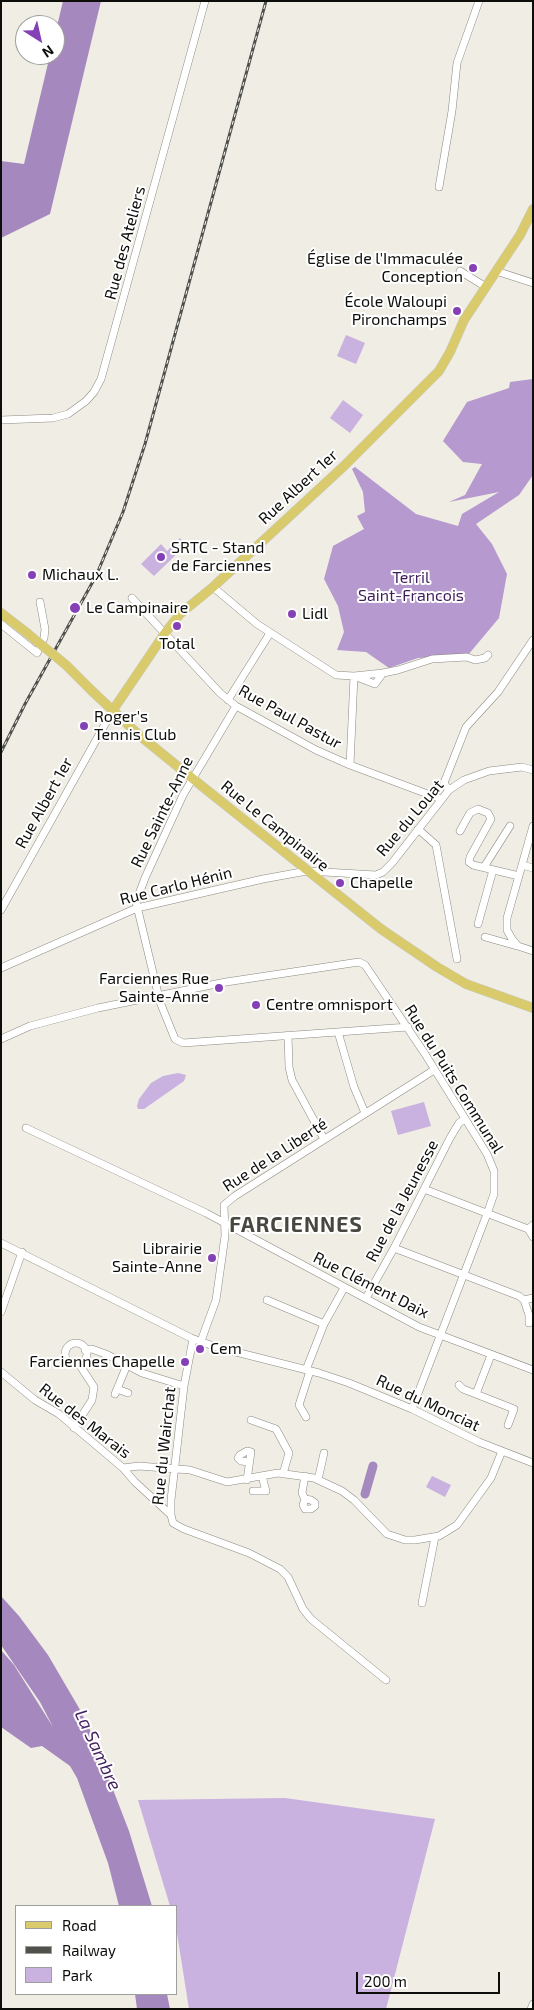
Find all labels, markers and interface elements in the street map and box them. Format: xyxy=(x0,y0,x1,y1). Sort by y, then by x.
north arrow xyxy=(15,15,65,65)
text: N xyxy=(39,42,57,62)
street label: Rue des Ateliers xyxy=(101,184,149,302)
place label: Église de l'Immaculée Conception xyxy=(307,249,463,287)
marker: Église de l'Immaculée Conception xyxy=(467,262,479,274)
place label: École Waloupi Pironchamps xyxy=(344,292,447,330)
marker: École Waloupi Pironchamps xyxy=(451,305,463,317)
street label: Rue Albert 1er xyxy=(255,446,341,528)
place label: SRTC - Stand de Farciennes xyxy=(171,538,271,576)
marker: SRTC - Stand de Farciennes xyxy=(155,551,167,563)
place label: Michaux L. xyxy=(42,565,119,585)
park label: Terril Saint-Francois xyxy=(358,568,464,606)
marker: Michaux L. xyxy=(26,569,38,581)
place label: Le Campinaire xyxy=(86,598,188,618)
marker: Le Campinaire xyxy=(68,601,82,615)
place label: Lidl xyxy=(302,604,328,624)
marker: Lidl xyxy=(286,608,298,620)
marker: Total xyxy=(171,620,183,632)
place label: Total xyxy=(159,634,195,654)
street label: Rue Paul Pastur xyxy=(235,681,345,753)
place label: Roger's Tennis Club xyxy=(94,707,176,745)
marker: Roger's Tennis Club xyxy=(78,720,90,732)
street label: Rue Sainte-Anne xyxy=(127,753,197,871)
street label: Rue Albert 1er xyxy=(11,754,77,852)
street label: Rue du Louat xyxy=(372,776,448,860)
street label: Rue Le Campinaire xyxy=(217,777,333,875)
street label: Rue Carlo Hénin xyxy=(118,863,234,909)
place label: Chapelle xyxy=(350,873,413,893)
marker: Chapelle xyxy=(334,877,346,889)
place label: Farciennes Rue Sainte-Anne xyxy=(99,969,209,1007)
marker: Farciennes Rue Sainte-Anne xyxy=(213,982,225,994)
place label: Centre omnisport xyxy=(266,995,393,1015)
marker: Centre omnisport xyxy=(250,999,262,1011)
street label: Rue du Puits Communal xyxy=(400,1001,508,1157)
street label: Rue de la Liberté xyxy=(219,1114,331,1196)
street label: Rue de la Jeunesse xyxy=(362,1137,442,1265)
district label: FARCIENNES xyxy=(228,1212,364,1238)
place label: Librairie Sainte-Anne xyxy=(112,1239,202,1277)
street label: Rue Clément Daix xyxy=(310,1248,432,1322)
marker: Librairie Sainte-Anne xyxy=(206,1252,218,1264)
place label: Cem xyxy=(210,1339,242,1359)
marker: Cem xyxy=(194,1343,206,1355)
place label: Farciennes Chapelle xyxy=(29,1352,175,1372)
marker: Farciennes Chapelle xyxy=(179,1356,191,1368)
street label: Rue du Monciat xyxy=(373,1371,483,1435)
street label: Rue des Marais xyxy=(35,1379,135,1463)
street label: Rue du Wairchat xyxy=(148,1386,180,1506)
water label: La Sambre xyxy=(70,1706,126,1794)
legend xyxy=(15,1905,178,1995)
text: Road xyxy=(62,1916,97,1934)
text: Railway xyxy=(62,1941,116,1959)
scale bar xyxy=(359,1962,503,1994)
text: Park xyxy=(62,1966,93,1984)
text: 200 m xyxy=(364,1972,407,1990)

